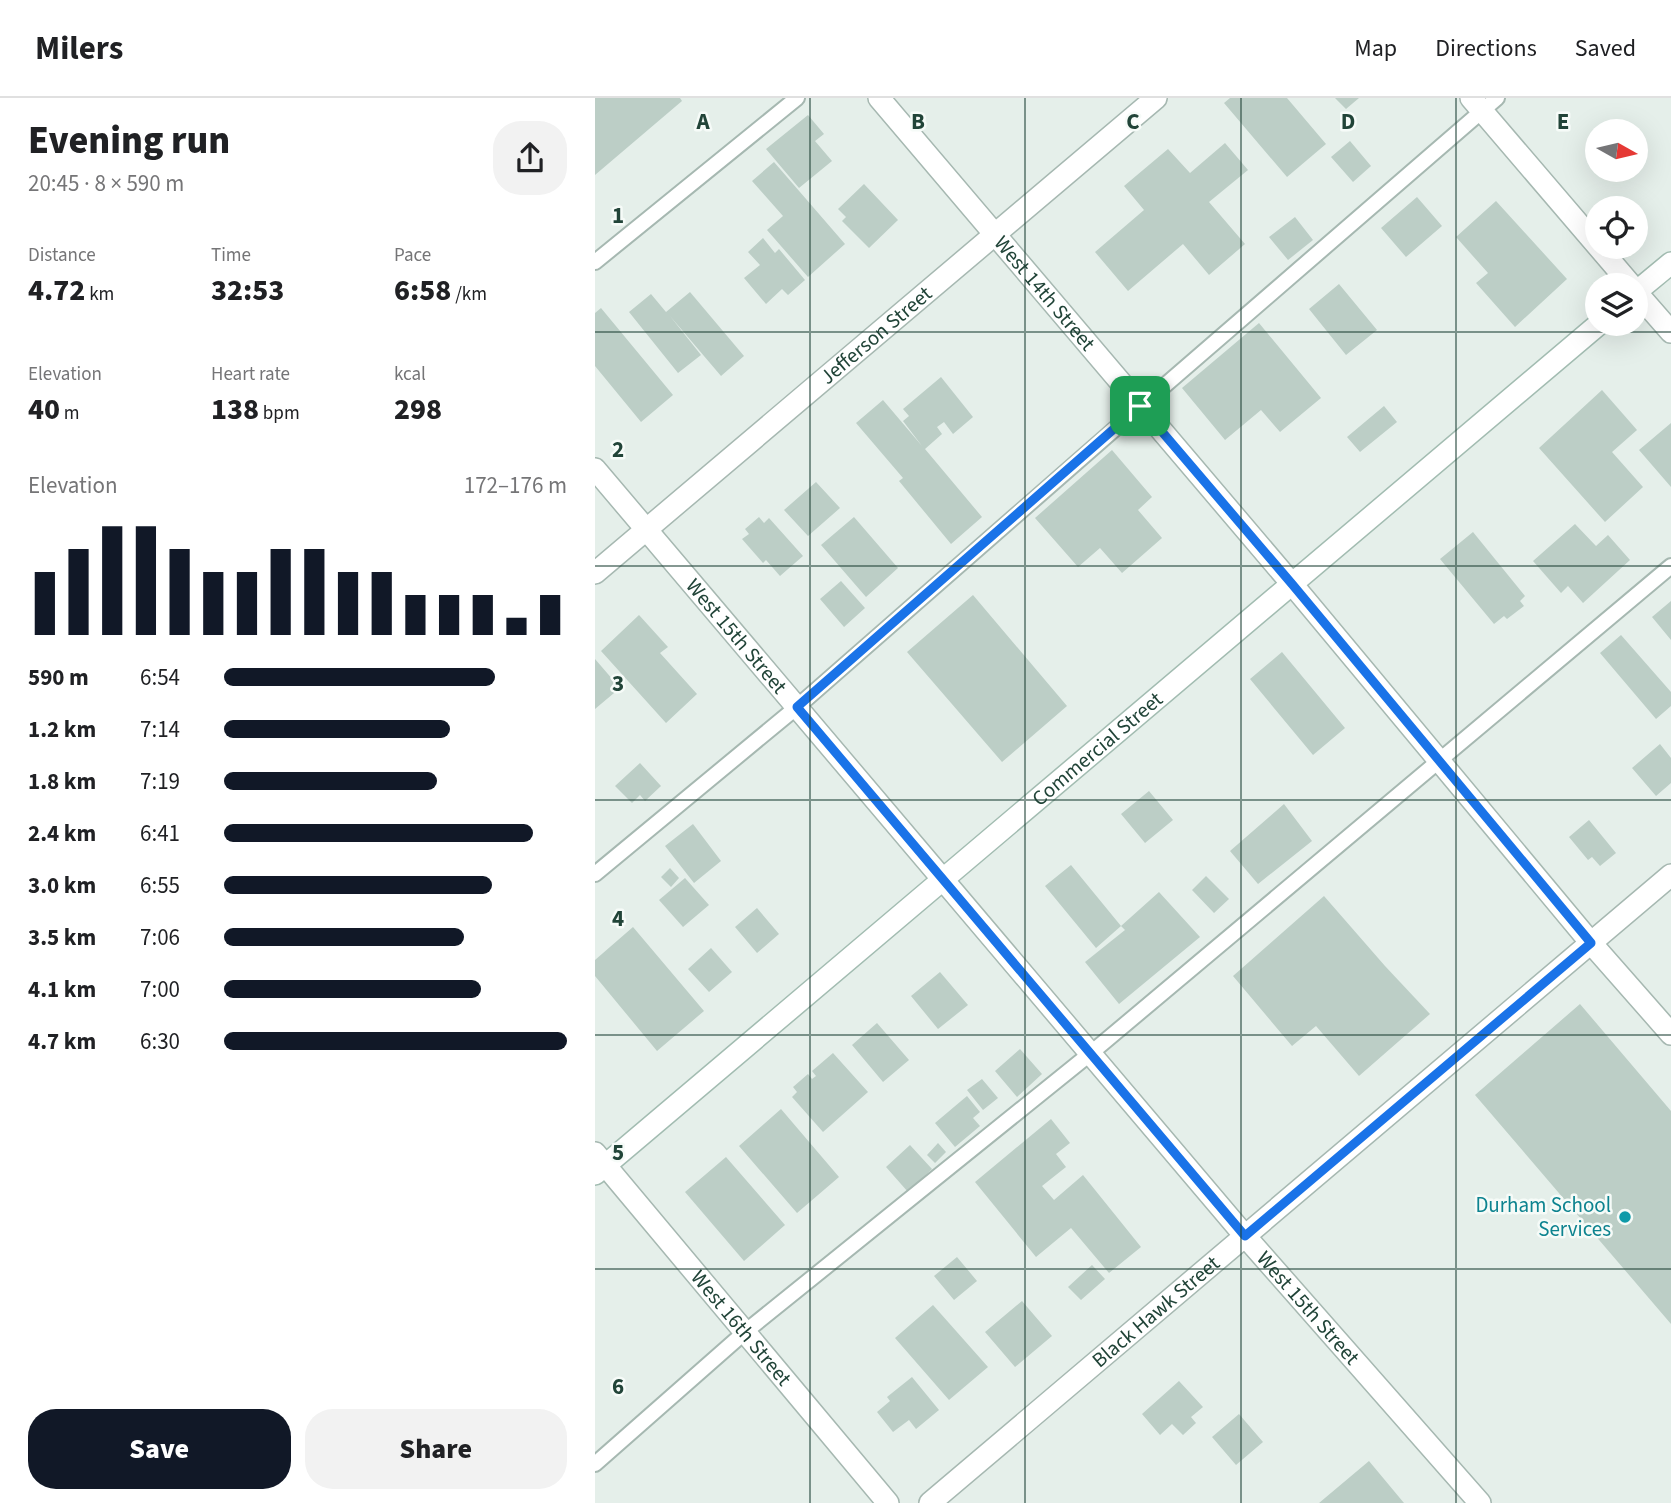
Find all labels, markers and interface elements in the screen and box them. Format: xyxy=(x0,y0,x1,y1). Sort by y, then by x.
text: Milers xyxy=(35,25,123,72)
text: Map xyxy=(1354,31,1397,66)
text: Directions xyxy=(1435,31,1537,66)
text: Saved xyxy=(1575,31,1636,66)
text: A xyxy=(695,105,710,138)
text: B xyxy=(911,105,925,138)
text: C xyxy=(1126,105,1140,138)
text: D xyxy=(1341,105,1355,138)
text: E xyxy=(1557,105,1569,138)
text: Evening run xyxy=(28,114,230,168)
north arrow xyxy=(1585,119,1649,182)
map controls xyxy=(1585,119,1648,336)
button: share xyxy=(493,121,567,195)
text: 20:45 · 8 × 590 m xyxy=(28,167,184,200)
button: locate xyxy=(1585,196,1648,259)
text: 1 xyxy=(612,199,624,232)
street label: West 14th Street xyxy=(987,229,1102,357)
text: Distance xyxy=(28,242,96,269)
text: Time xyxy=(211,242,251,269)
text: Pace xyxy=(394,242,431,269)
text: 4.72 xyxy=(28,269,85,312)
text: 32:53 xyxy=(211,269,284,312)
text: 6:58 xyxy=(394,269,451,312)
button: layers xyxy=(1585,273,1648,336)
street label: Jefferson Street xyxy=(813,279,938,391)
text: km xyxy=(85,281,114,308)
text: /km xyxy=(451,281,487,308)
text: Elevation xyxy=(28,361,102,388)
text: Heart rate xyxy=(211,361,290,388)
text: kcal xyxy=(394,361,426,388)
pin xyxy=(1110,376,1170,436)
icon: arrive xyxy=(1121,387,1159,425)
text: 40 xyxy=(28,388,60,431)
text: 138 xyxy=(211,388,259,431)
text: 298 xyxy=(394,388,442,431)
text: m xyxy=(60,400,80,427)
text: bpm xyxy=(259,400,300,427)
text: 2 xyxy=(612,433,624,466)
text: Elevation xyxy=(28,469,118,502)
text: 172–176 m xyxy=(464,469,567,502)
street label: West 15th Street xyxy=(679,572,794,700)
text: 590 m xyxy=(28,661,89,694)
text: 6:54 xyxy=(140,661,180,694)
text: 3 xyxy=(612,667,624,700)
street label: Commercial Street xyxy=(1025,685,1169,813)
text: 1.2 km xyxy=(28,713,96,746)
text: 7:14 xyxy=(140,713,180,746)
text: 1.8 km xyxy=(28,765,96,798)
text: 7:19 xyxy=(140,765,180,798)
text: 2.4 km xyxy=(28,817,96,850)
text: 6:41 xyxy=(140,817,180,850)
text: 3.0 km xyxy=(28,869,96,902)
text: 6:55 xyxy=(140,869,180,902)
text: 4 xyxy=(612,902,624,935)
text: 3.5 km xyxy=(28,921,96,954)
text: 7:06 xyxy=(140,921,180,954)
text: 4.1 km xyxy=(28,973,96,1006)
text: 7:00 xyxy=(140,973,180,1006)
text: 4.7 km xyxy=(28,1025,96,1058)
text: 6:30 xyxy=(140,1025,180,1058)
text: 5 xyxy=(612,1136,624,1169)
place label: Durham School Services xyxy=(1475,1190,1611,1244)
marker: Durham School Services xyxy=(1617,1209,1633,1225)
street label: West 15th Street xyxy=(1250,1244,1367,1371)
street label: Black Hawk Street xyxy=(1085,1249,1226,1375)
street label: West 16th Street xyxy=(684,1263,799,1392)
text: 6 xyxy=(612,1370,624,1403)
button: Save xyxy=(28,1409,291,1489)
button: Share xyxy=(305,1409,567,1489)

